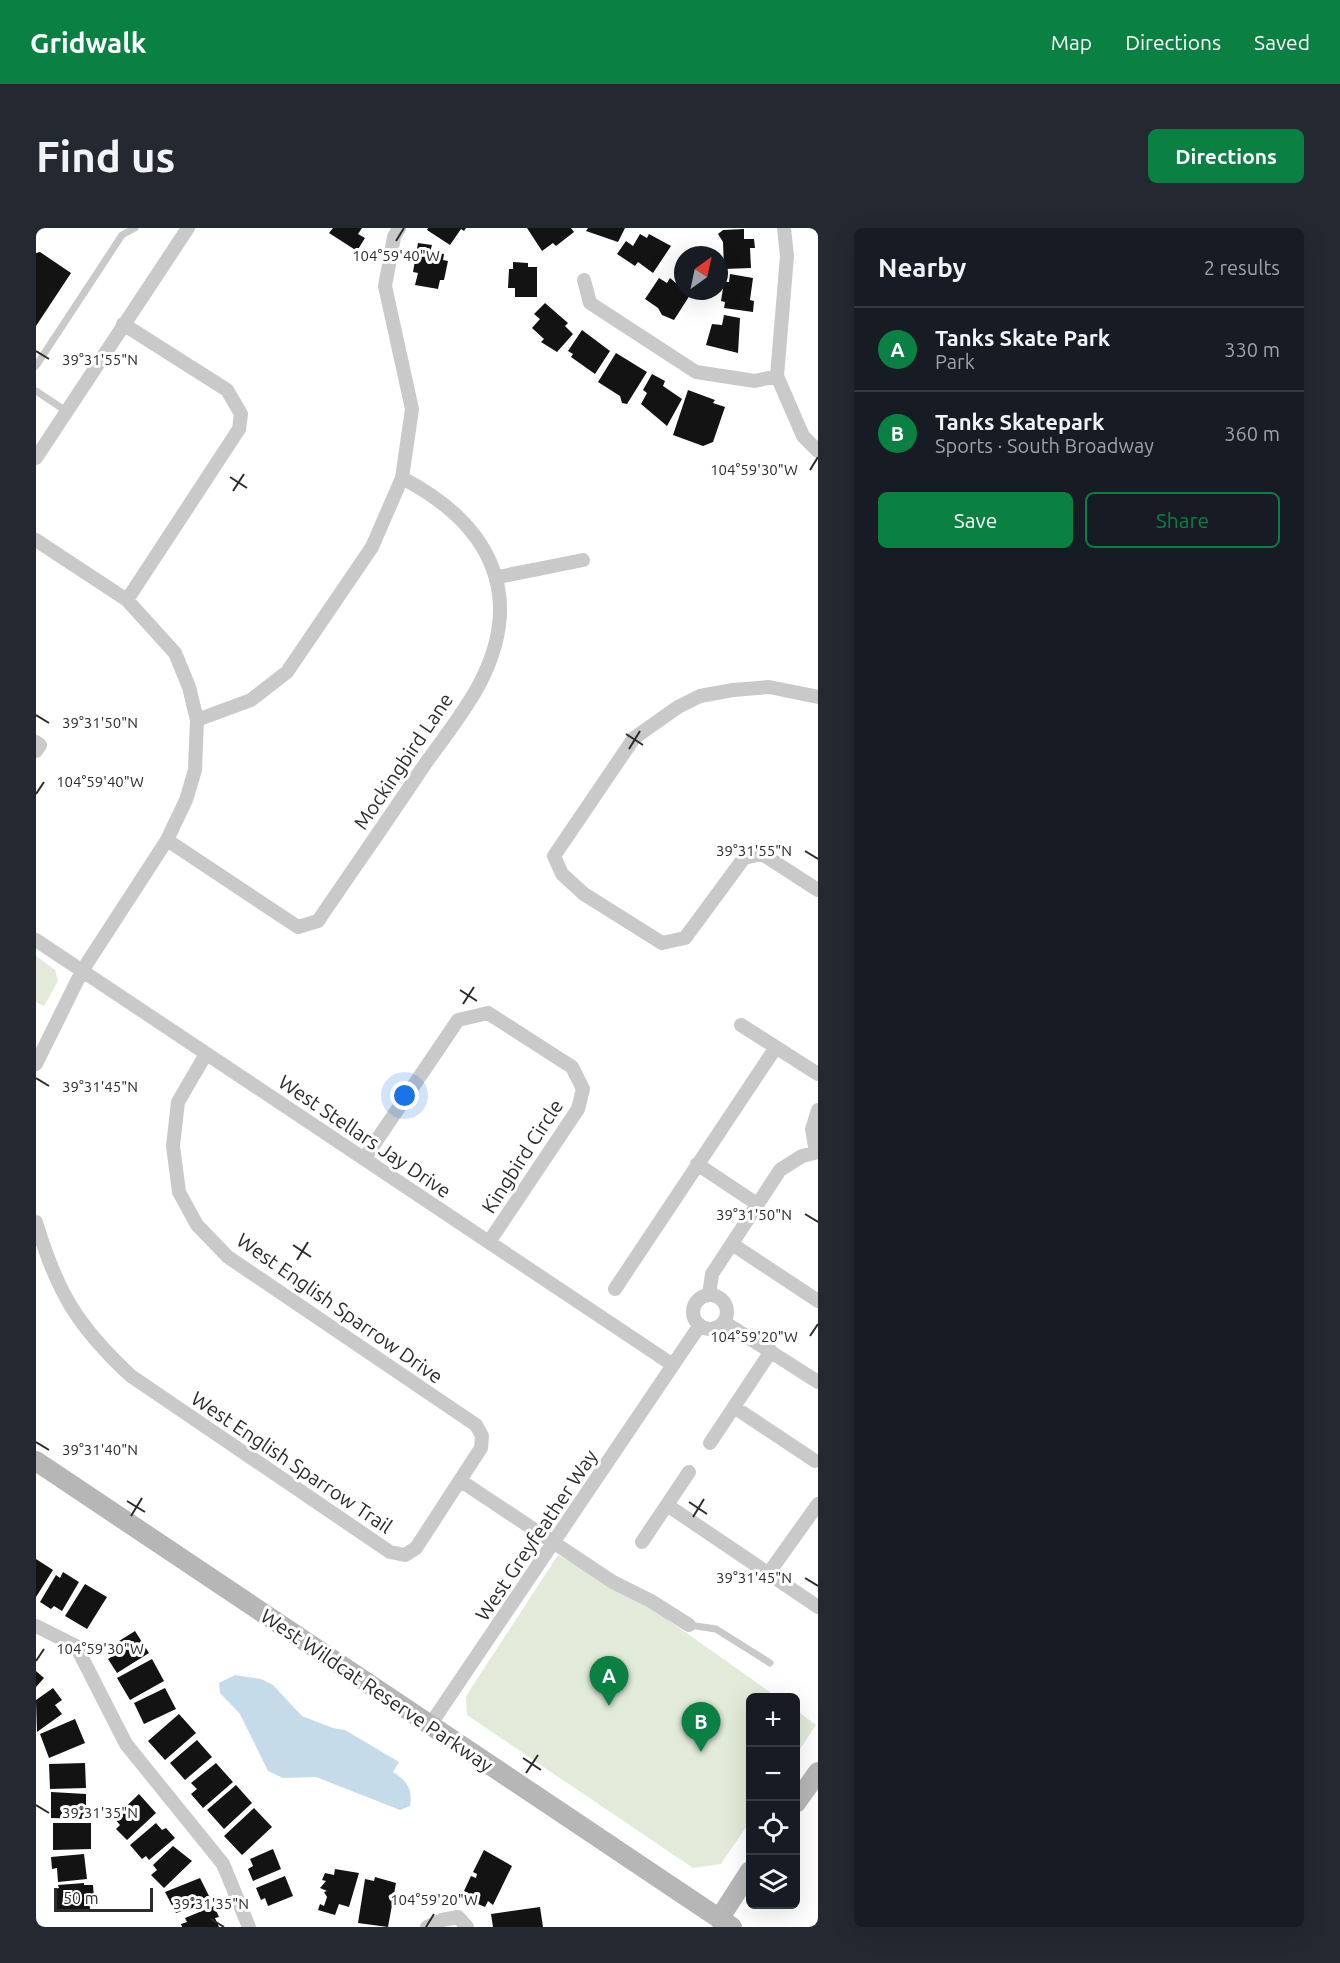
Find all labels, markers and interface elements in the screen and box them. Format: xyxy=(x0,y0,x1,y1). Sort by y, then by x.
text: Gridwalk xyxy=(30,27,147,58)
text: Map xyxy=(1051,30,1092,54)
text: Directions xyxy=(1125,30,1221,54)
text: Saved xyxy=(1254,30,1310,54)
button: Directions xyxy=(1148,129,1304,183)
text: Find us xyxy=(36,133,175,180)
north arrow xyxy=(674,246,728,300)
text: 104°59'40"W xyxy=(352,247,440,264)
text: Nearby xyxy=(878,253,966,282)
text: 2 results xyxy=(1204,256,1280,279)
text: Tanks Skate Park xyxy=(935,325,1110,350)
text: A xyxy=(890,338,905,361)
text: 330 m xyxy=(1224,338,1280,361)
text: Park xyxy=(935,350,975,373)
text: 39°31'55"N xyxy=(62,351,138,368)
text: Tanks Skatepark xyxy=(935,409,1104,434)
text: B xyxy=(891,422,904,445)
text: 360 m xyxy=(1224,422,1280,445)
text: Sports · South Broadway xyxy=(935,434,1154,457)
text: 104°59'30"W xyxy=(710,461,798,478)
button: Save xyxy=(878,492,1073,548)
button: Share xyxy=(1085,492,1280,548)
street label: Mockingbird Lane xyxy=(349,688,457,834)
text: 39°31'50"N xyxy=(62,714,138,731)
text: 104°59'40"W xyxy=(56,773,144,790)
text: 39°31'55"N xyxy=(716,842,792,859)
street label: West Stellars Jay Drive xyxy=(274,1070,456,1202)
text: 39°31'45"N xyxy=(62,1078,138,1095)
your location xyxy=(390,1081,419,1110)
street label: Kingbird Circle xyxy=(477,1095,567,1217)
text: 39°31'50"N xyxy=(716,1206,792,1223)
street label: West English Sparrow Drive xyxy=(233,1228,447,1388)
text: 104°59'20"W xyxy=(710,1328,798,1345)
street label: West English Sparrow Trail xyxy=(187,1386,397,1538)
text: 39°31'40"N xyxy=(62,1441,138,1458)
street label: West Greyfeather Way xyxy=(470,1445,602,1625)
text: 39°31'45"N xyxy=(716,1569,792,1586)
street label: West Wildcat Reserve Parkway xyxy=(257,1604,498,1777)
text: 104°59'30"W xyxy=(56,1640,144,1657)
pin: A xyxy=(590,1656,628,1706)
map controls xyxy=(746,1693,800,1909)
button: + xyxy=(746,1693,800,1747)
pin: B xyxy=(682,1702,720,1752)
button: − xyxy=(746,1747,800,1801)
button: locate xyxy=(746,1801,800,1855)
text: 39°31'35"N xyxy=(62,1804,138,1821)
button: layers xyxy=(746,1855,800,1909)
scale bar xyxy=(54,1885,153,1912)
text: 50 m xyxy=(63,1889,99,1907)
text: 104°59'20"W xyxy=(390,1891,478,1908)
text: 39°31'35"N xyxy=(173,1895,249,1912)

